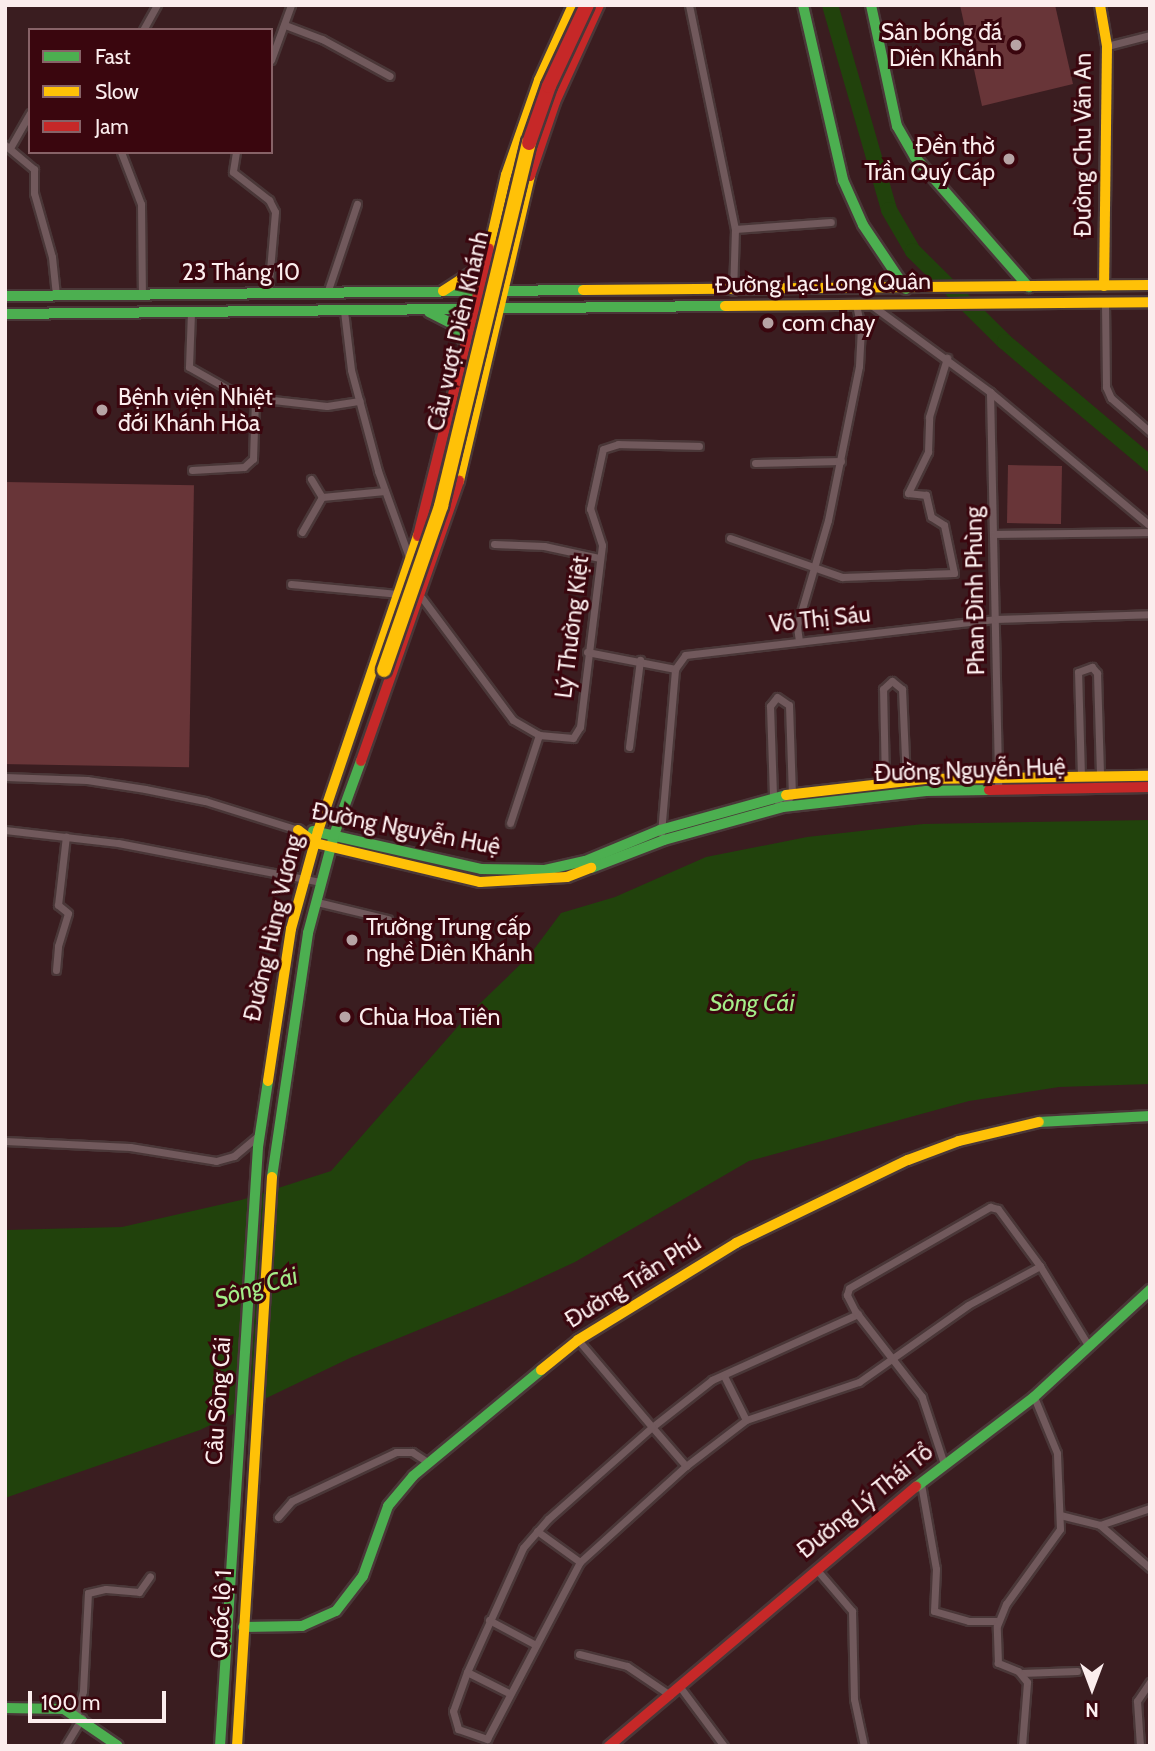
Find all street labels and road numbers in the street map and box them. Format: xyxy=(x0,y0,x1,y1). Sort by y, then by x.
street label: Đường Chu Văn An xyxy=(1069,53,1097,237)
street label: Cầu vượt Diên Khánh xyxy=(422,228,494,434)
street label: 23 Tháng 10 xyxy=(182,258,300,286)
street label: Đường Lạc Long Quân xyxy=(715,267,931,299)
street label: Phan Đình Phùng xyxy=(960,506,990,676)
street label: Lý Thường Kiệt xyxy=(550,554,594,700)
street label: Võ Thị Sáu xyxy=(768,600,872,638)
street label: Đường Nguyễn Huệ xyxy=(874,753,1066,787)
street label: Đường Nguyễn Huệ xyxy=(309,797,503,861)
street label: Đường Hùng Vương xyxy=(238,832,308,1024)
street label: Đường Trần Phú xyxy=(560,1228,706,1334)
street label: Cầu Sông Cái xyxy=(200,1336,236,1466)
street label: Đường Lý Thái Tổ xyxy=(792,1438,938,1564)
street label: Quốc lộ 1 xyxy=(205,1569,237,1659)

